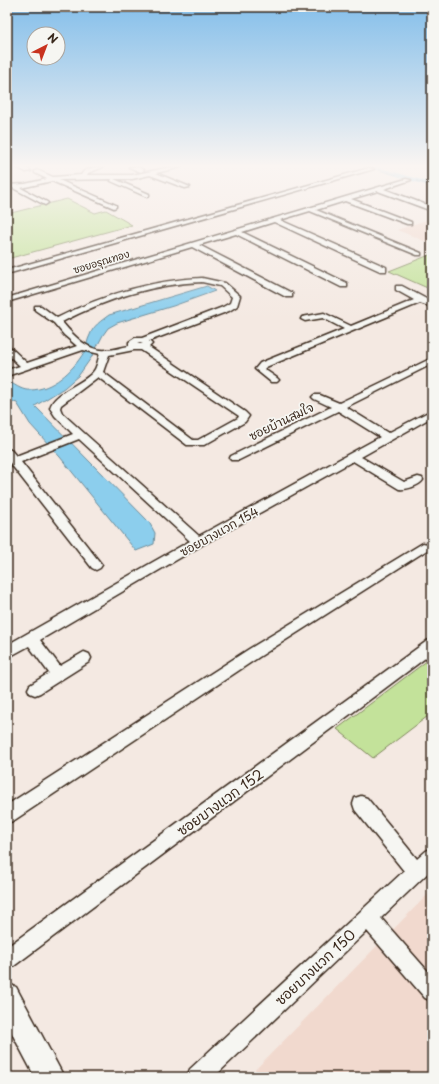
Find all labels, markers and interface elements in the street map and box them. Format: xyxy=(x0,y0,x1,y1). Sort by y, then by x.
north arrow xyxy=(26,26,66,66)
text: N xyxy=(44,29,62,48)
street label: ซอยอรุณทอง xyxy=(71,245,132,279)
street label: ซอยบ้านสมใจ xyxy=(245,397,317,444)
street label: ซอยบางแวก 154 xyxy=(176,502,262,560)
street label: ซอยบางแวก 152 xyxy=(172,763,268,841)
street label: ซอยบางแวก 150 xyxy=(270,924,360,1010)

